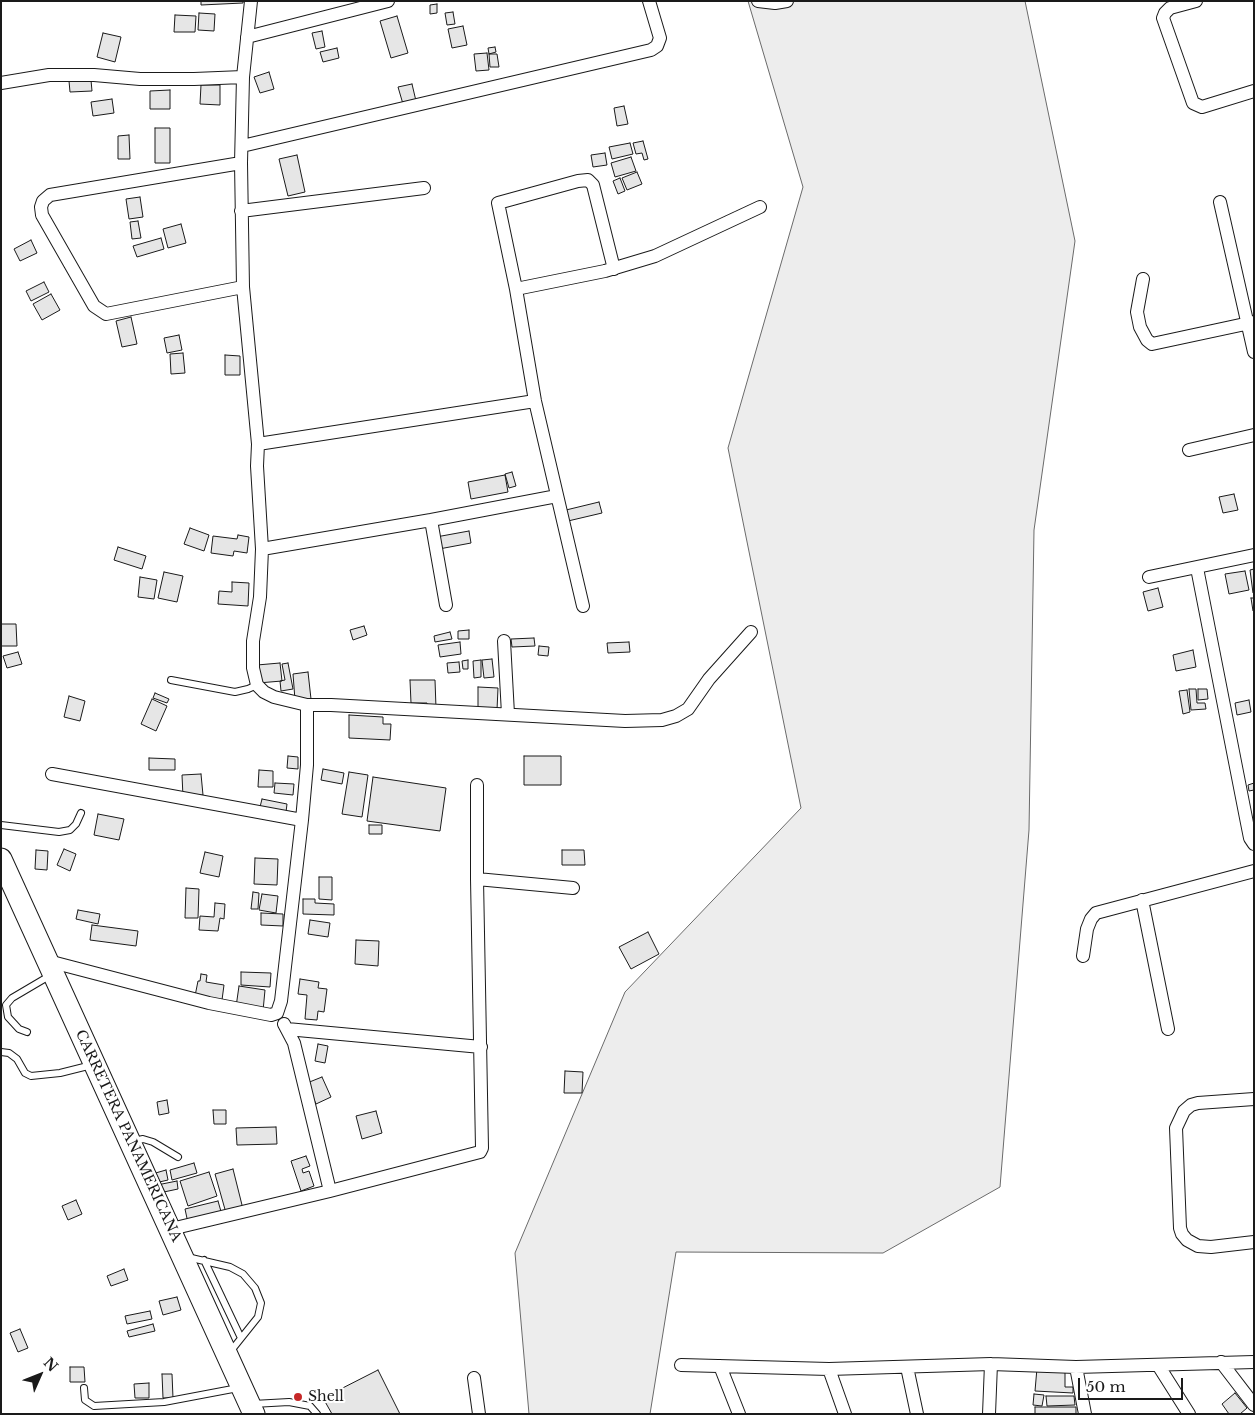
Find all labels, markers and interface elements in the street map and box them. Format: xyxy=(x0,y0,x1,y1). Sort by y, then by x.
street label: CARRETERA PANAMERICANA xyxy=(71,1027,185,1245)
north arrow xyxy=(15,1350,65,1400)
text: N xyxy=(40,1354,62,1376)
scale bar xyxy=(1080,1368,1185,1400)
text: 50 m xyxy=(1086,1377,1126,1396)
place label: Shell xyxy=(308,1389,344,1405)
marker: Shell xyxy=(292,1391,304,1403)

